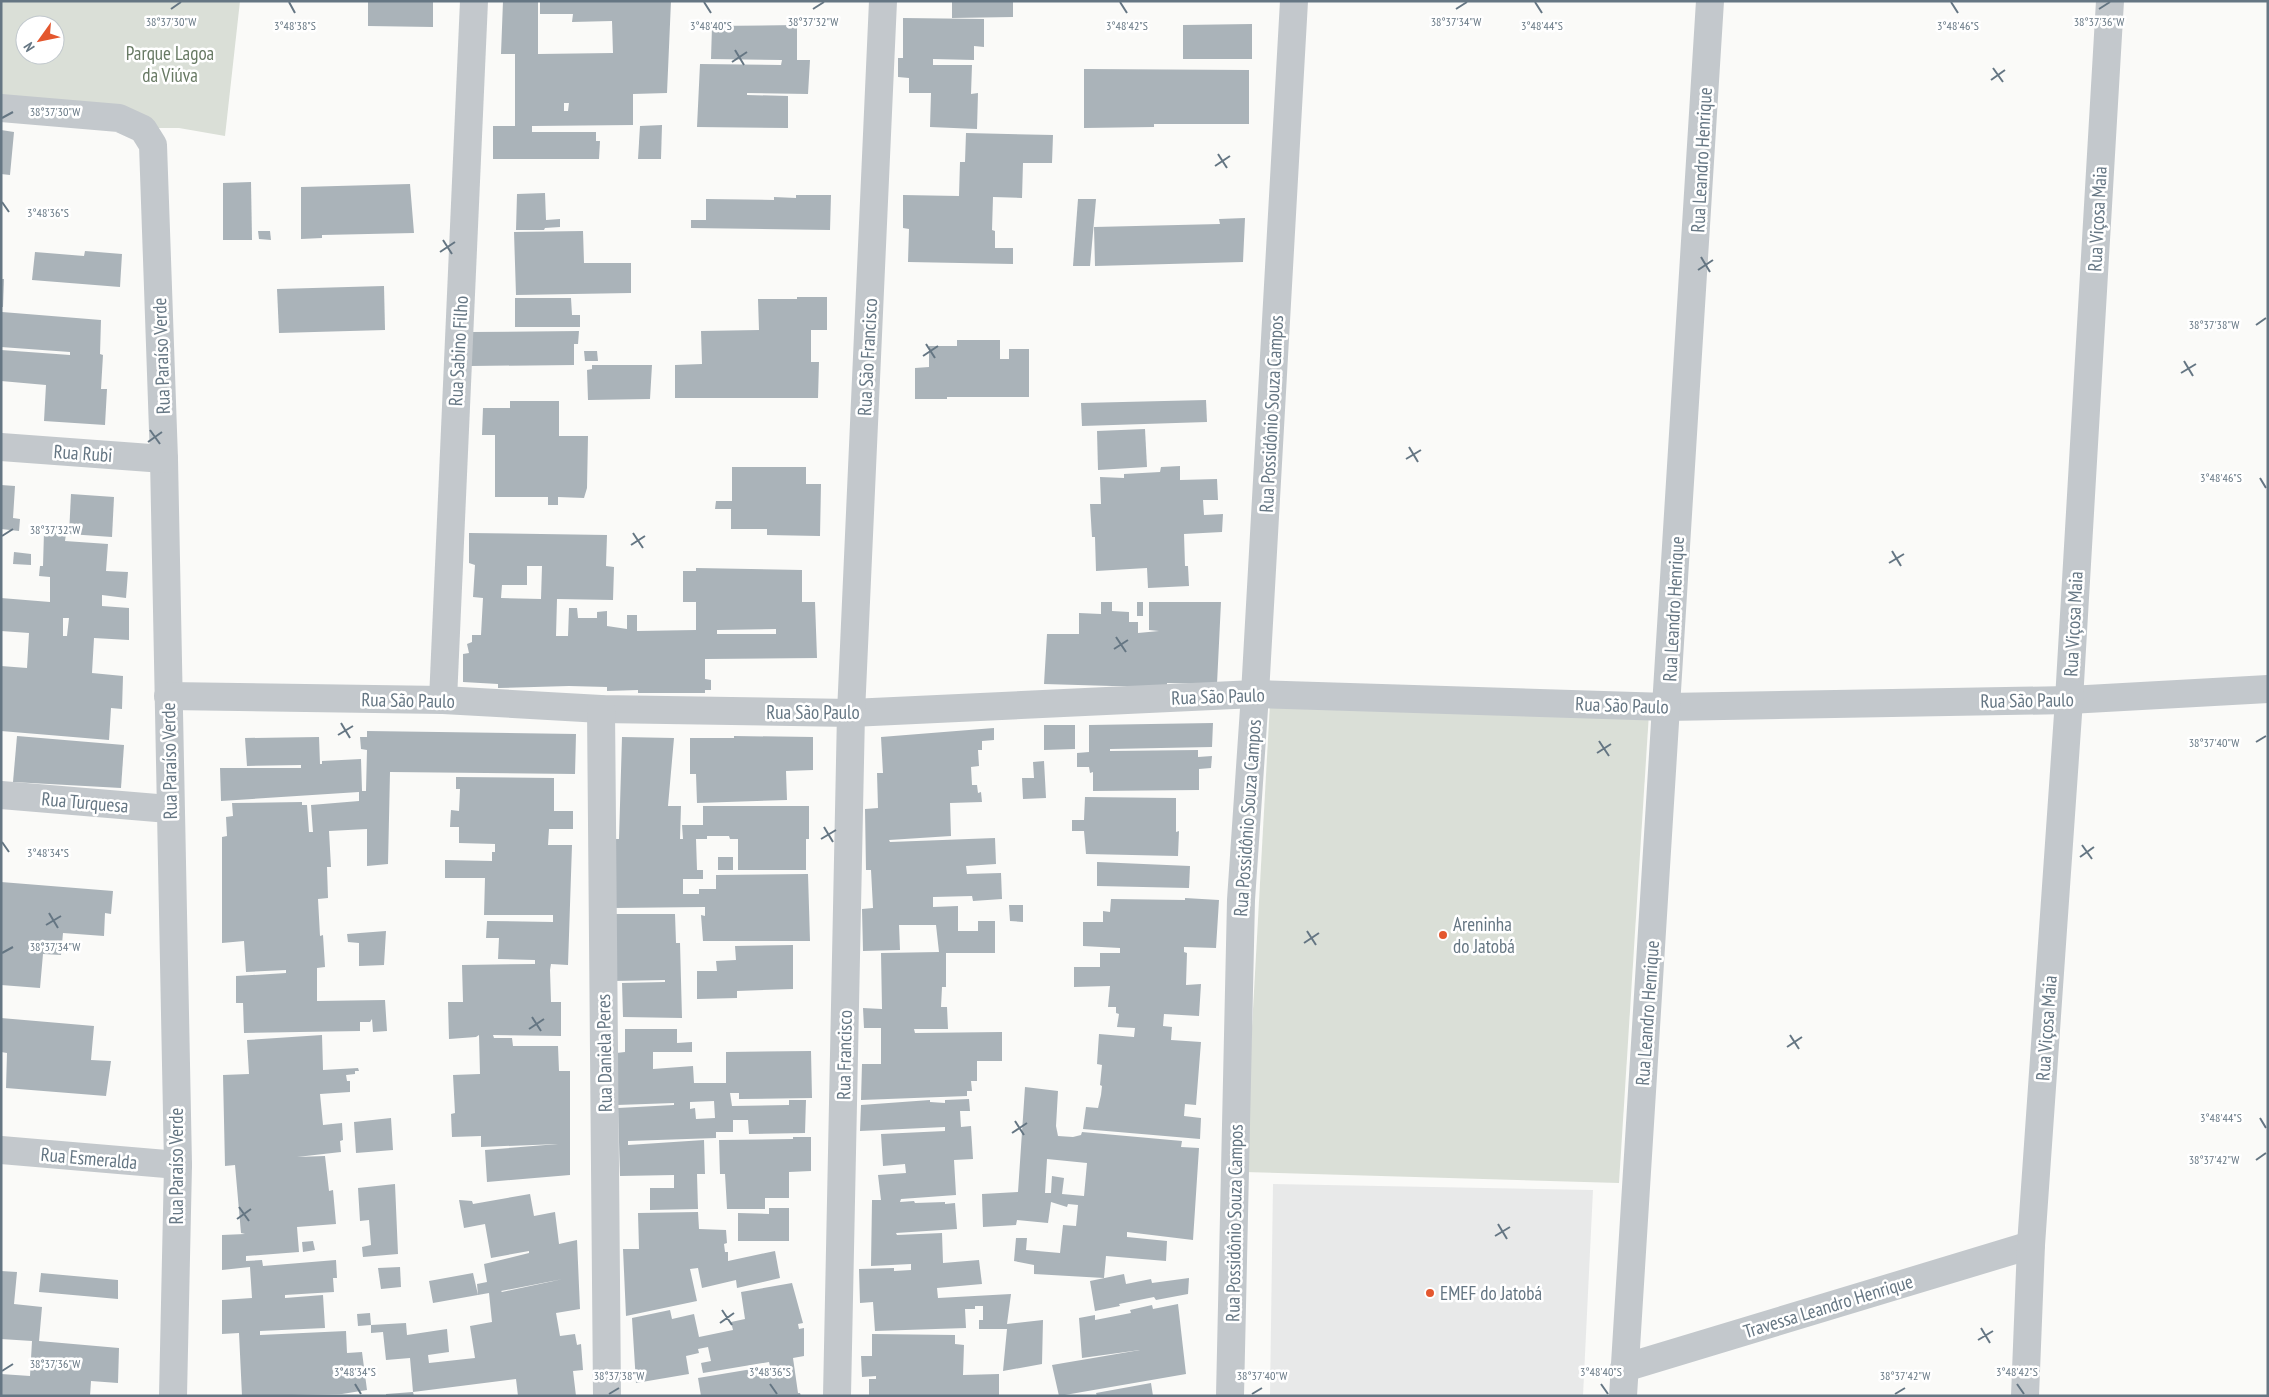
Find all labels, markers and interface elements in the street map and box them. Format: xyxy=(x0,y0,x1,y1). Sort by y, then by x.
text: 38°37'30"W xyxy=(146,14,196,29)
text: 38°37'32"W xyxy=(788,14,838,29)
text: 38°37'34"W xyxy=(1431,14,1481,29)
text: 38°37'36"W xyxy=(2074,14,2124,29)
north arrow xyxy=(15,15,65,65)
text: 3°48'38"S xyxy=(274,18,316,33)
text: 3°48'40"S xyxy=(690,18,732,33)
text: 3°48'42"S xyxy=(1106,18,1148,33)
text: 3°48'44"S xyxy=(1521,18,1563,33)
text: 3°48'46"S xyxy=(1937,18,1979,33)
text: N xyxy=(19,39,39,55)
park label: Parque Lagoa da Viúva xyxy=(126,41,214,87)
street label: Rua Leandro Henrique xyxy=(1685,87,1717,233)
text: 38°37'30"W xyxy=(30,104,80,119)
street label: Rua Viçosa Maia xyxy=(2082,166,2112,272)
text: 3°48'36"S xyxy=(27,205,69,220)
street label: Rua Sabino Filho xyxy=(443,295,473,407)
street label: Rua Paraíso Verde xyxy=(147,297,175,415)
street label: Rua São Francisco xyxy=(852,297,882,417)
street label: Rua Possidônio Souza Campos xyxy=(1254,315,1288,513)
text: 38°37'38"W xyxy=(2189,317,2239,332)
street label: Rua Rubi xyxy=(53,439,113,467)
text: 3°48'46"S xyxy=(2200,470,2242,485)
text: 38°37'32"W xyxy=(30,522,80,537)
street label: Rua Leandro Henrique xyxy=(1657,536,1689,682)
street label: Rua Viçosa Maia xyxy=(2058,571,2088,677)
street label: Rua São Paulo xyxy=(1171,682,1265,710)
street label: Rua São Paulo xyxy=(361,687,455,713)
street label: Rua São Paulo xyxy=(1980,687,2074,713)
street label: Rua São Paulo xyxy=(1575,691,1669,719)
street label: Rua São Paulo xyxy=(766,700,860,724)
street label: Rua Paraíso Verde xyxy=(156,702,182,820)
street label: Rua Possidônio Souza Campos xyxy=(1228,719,1266,917)
text: 38°37'40"W xyxy=(2189,735,2239,750)
street label: Rua Turquesa xyxy=(41,786,129,818)
text: 3°48'34"S xyxy=(27,845,69,860)
place label: Areninha do Jatobá xyxy=(1453,912,1515,958)
marker: Areninha do Jatobá xyxy=(1437,929,1449,941)
text: 38°37'34"W xyxy=(30,939,80,954)
street label: Rua Leandro Henrique xyxy=(1630,939,1664,1086)
street label: Rua Viçosa Maia xyxy=(2030,974,2062,1082)
street label: Rua Daniela Peres xyxy=(591,994,617,1112)
street label: Rua Francisco xyxy=(831,1010,857,1100)
street label: Rua Paraíso Verde xyxy=(164,1107,188,1224)
text: 3°48'44"S xyxy=(2200,1110,2242,1125)
street label: Rua Possidônio Souza Campos xyxy=(1220,1124,1248,1322)
street label: Rua Esmeralda xyxy=(40,1142,138,1174)
text: 38°37'42"W xyxy=(2189,1152,2239,1167)
street label: Travessa Leandro Henrique xyxy=(1740,1269,1916,1343)
place label: EMEF do Jatobá xyxy=(1440,1281,1542,1305)
marker: EMEF do Jatobá xyxy=(1424,1287,1436,1299)
text: 38°37'36"W xyxy=(30,1356,80,1371)
text: 3°48'34"S xyxy=(334,1364,376,1379)
text: 3°48'36"S xyxy=(749,1364,791,1379)
text: 3°48'40"S xyxy=(1580,1364,1622,1379)
text: 3°48'42"S xyxy=(1996,1364,2038,1379)
text: 38°37'38"W xyxy=(594,1368,644,1383)
text: 38°37'40"W xyxy=(1237,1368,1287,1383)
text: 38°37'42"W xyxy=(1880,1368,1930,1383)

